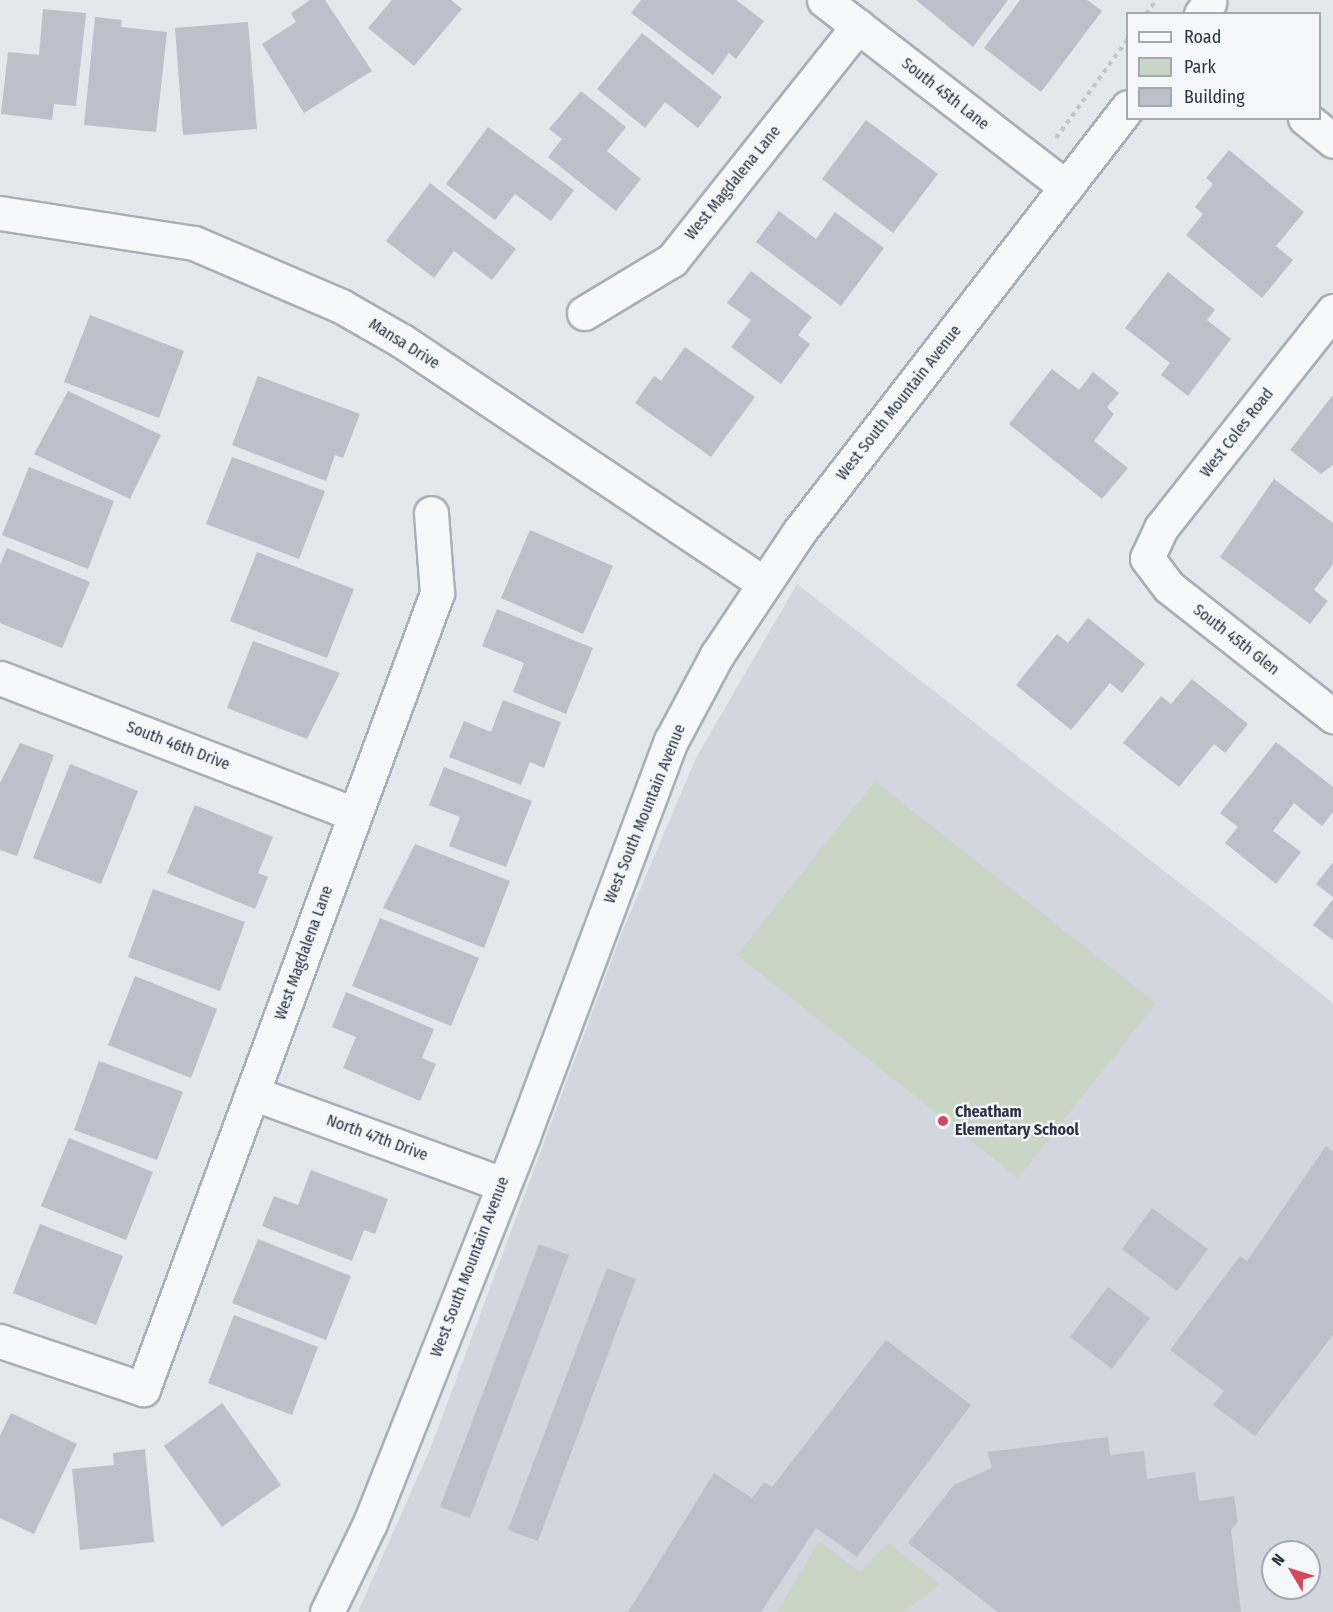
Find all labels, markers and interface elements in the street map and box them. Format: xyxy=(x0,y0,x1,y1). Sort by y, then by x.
legend xyxy=(1126,12,1321,120)
text: Road xyxy=(1184,26,1221,48)
street label: South 45th Lane xyxy=(898,54,992,134)
text: Park xyxy=(1184,56,1216,78)
text: Building xyxy=(1184,86,1245,108)
street label: West Magdalena Lane xyxy=(681,122,785,244)
street label: Mansa Drive xyxy=(365,315,443,373)
street label: West South Mountain Avenue xyxy=(832,322,966,484)
street label: West Coles Road xyxy=(1196,385,1278,481)
street label: South 45th Glen xyxy=(1189,600,1283,680)
street label: South 46th Drive xyxy=(124,717,232,775)
street label: West South Mountain Avenue xyxy=(600,722,690,906)
street label: West Magdalena Lane xyxy=(271,883,337,1023)
place label: Cheatham Elementary School xyxy=(955,1102,1079,1140)
street label: North 47th Drive xyxy=(324,1111,430,1165)
marker: Cheatham Elementary School xyxy=(936,1114,950,1128)
street label: West South Mountain Avenue xyxy=(427,1174,513,1360)
north arrow xyxy=(1261,1540,1321,1600)
text: N xyxy=(1268,1550,1288,1569)

